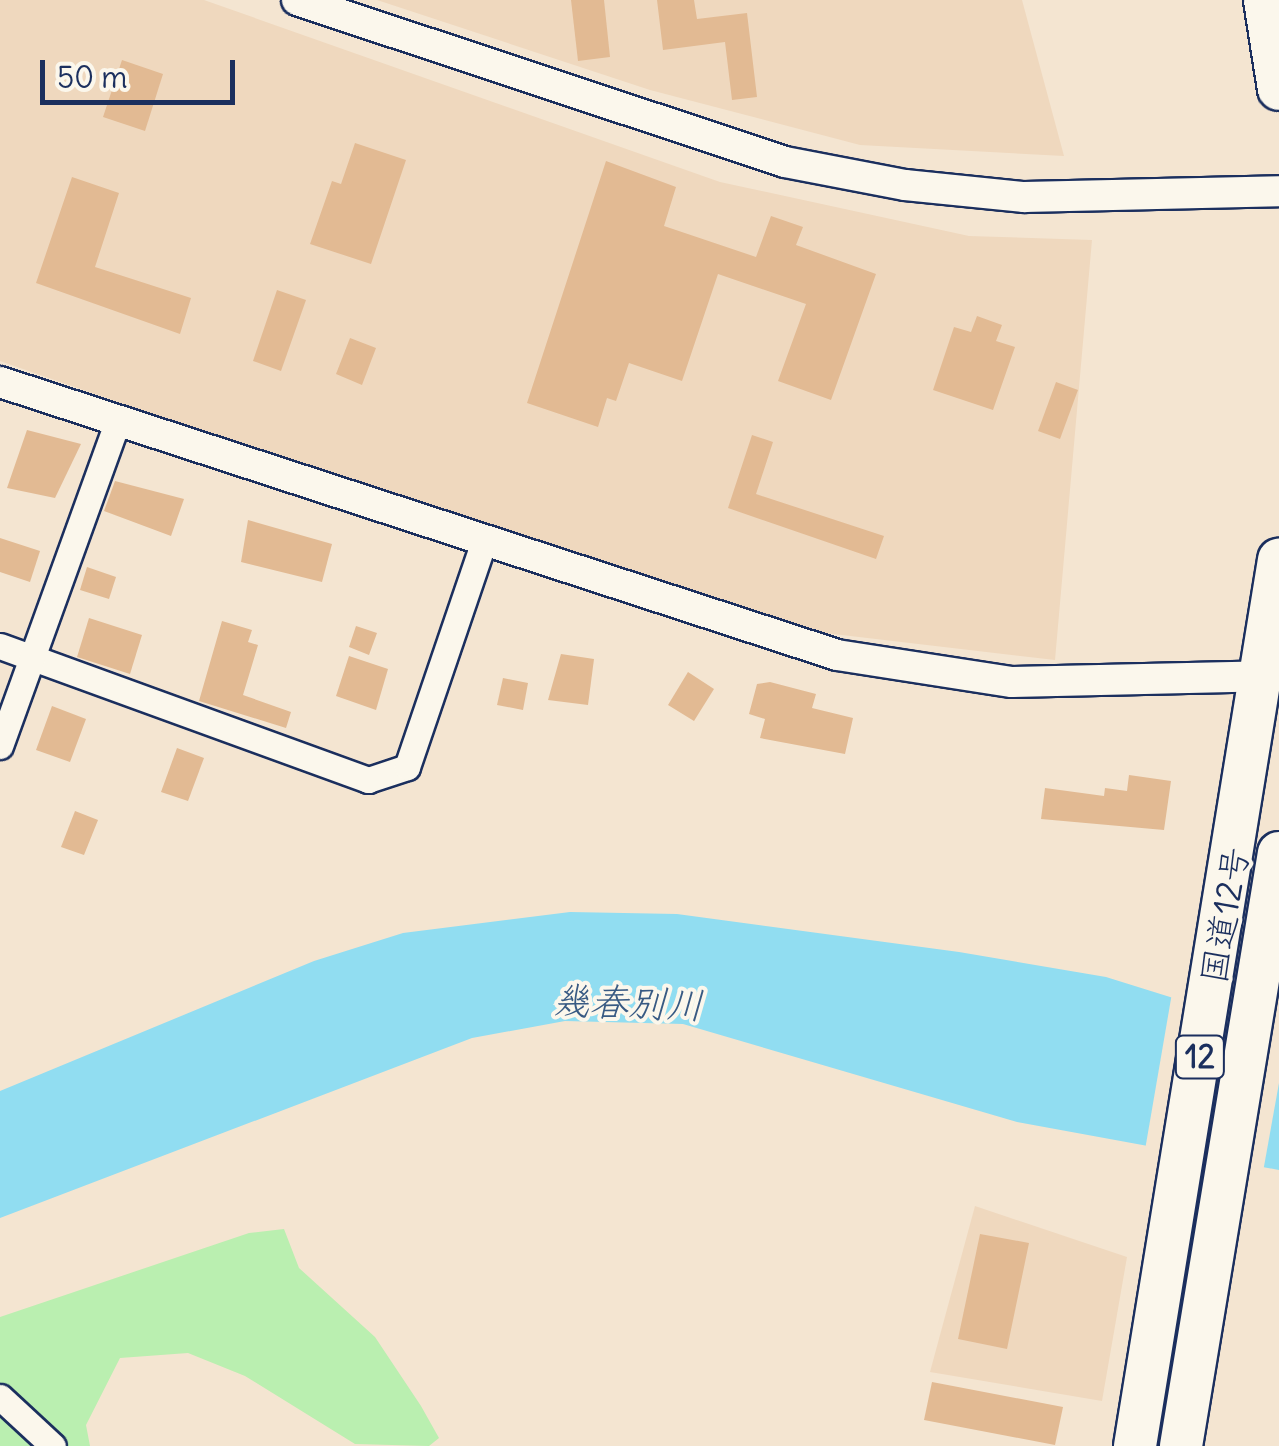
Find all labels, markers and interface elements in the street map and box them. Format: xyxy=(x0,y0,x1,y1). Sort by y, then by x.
scale bar xyxy=(45,40,240,102)
text: 50 m xyxy=(57,58,127,96)
street label: 国道12号 xyxy=(1191,843,1257,987)
water label: 幾春別川 xyxy=(551,978,705,1028)
road number: 12 xyxy=(1172,1030,1228,1084)

